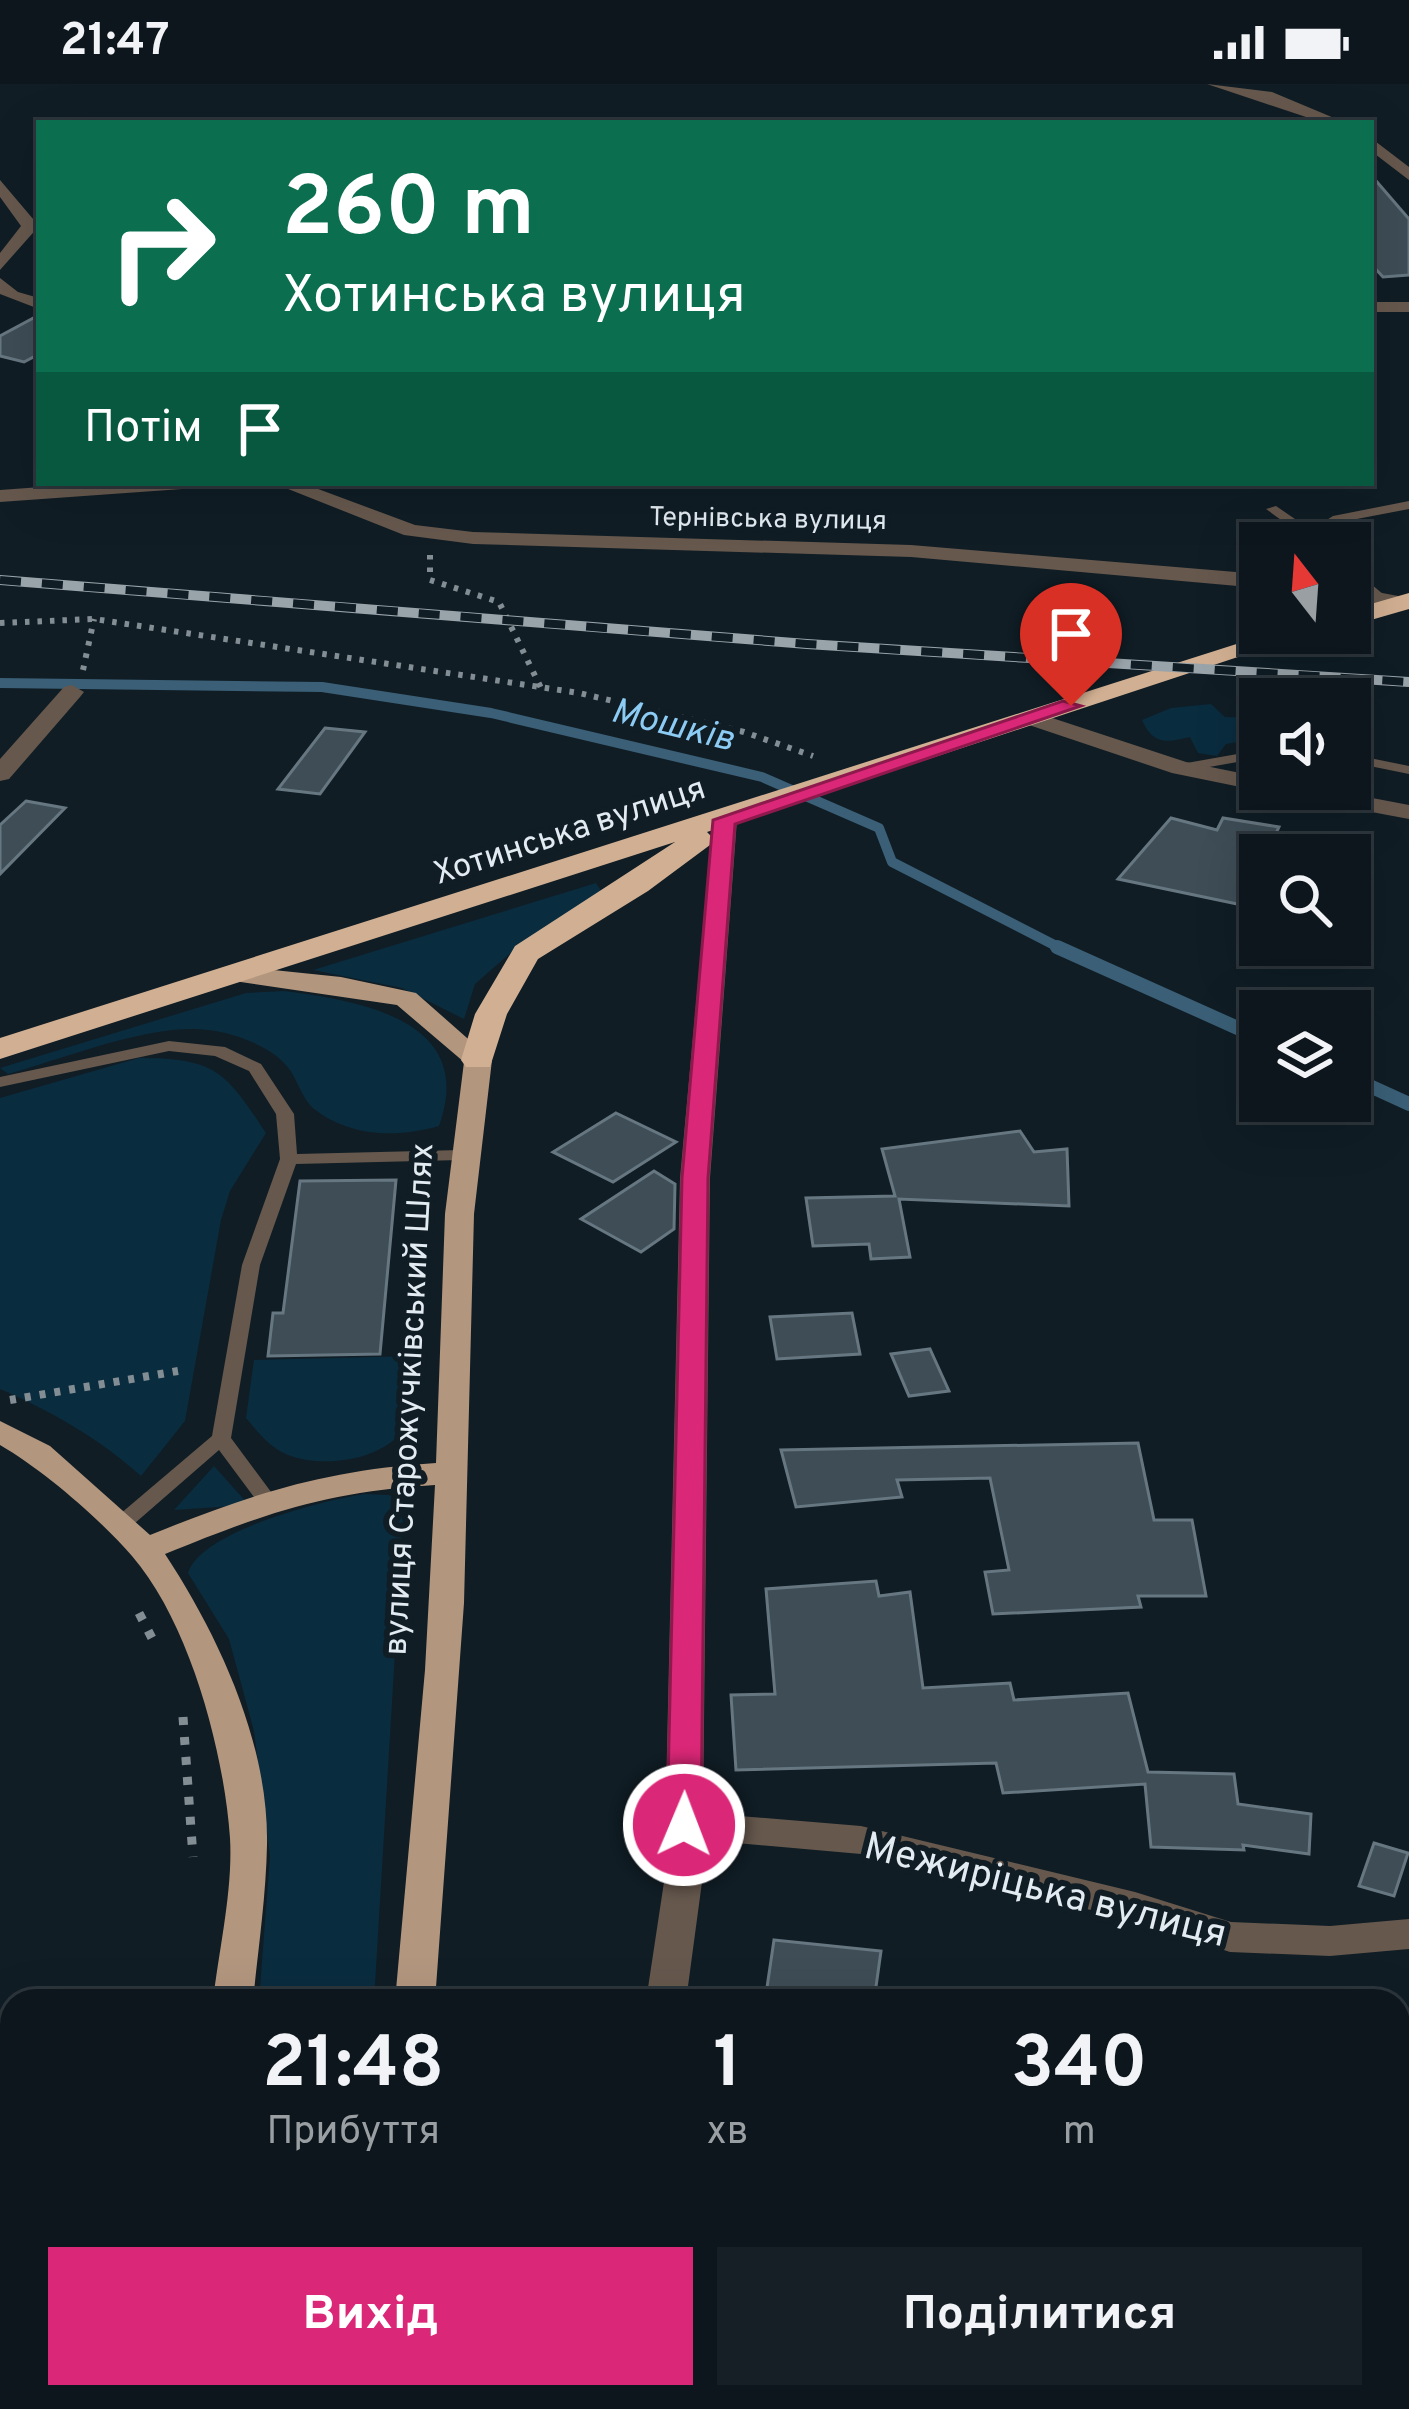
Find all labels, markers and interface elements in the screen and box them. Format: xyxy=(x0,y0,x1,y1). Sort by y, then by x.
text: 21:47 xyxy=(60,14,170,71)
text: 260 m xyxy=(282,159,535,265)
icon: right xyxy=(84,168,240,324)
text: Хотинська вулиця xyxy=(282,263,746,332)
icon: arrive xyxy=(227,396,293,462)
text: Потім xyxy=(84,401,203,458)
street label: Тернівська вулиця xyxy=(649,501,887,539)
north arrow xyxy=(1239,522,1371,654)
map controls xyxy=(1239,522,1371,1122)
pin xyxy=(1020,583,1122,706)
icon: arrive xyxy=(1038,601,1104,667)
button: sound xyxy=(1239,678,1371,810)
water label: Мошків xyxy=(606,689,739,764)
street label: Хотинська вулиця xyxy=(429,769,711,897)
button: search xyxy=(1239,834,1371,966)
button: layers xyxy=(1239,990,1371,1122)
street label: вулиця Старожучківський Шлях xyxy=(377,1142,445,1657)
position arrow xyxy=(621,1762,747,1888)
street label: Межиріцька вулиця xyxy=(859,1824,1231,1961)
text: 21:48 xyxy=(262,2021,444,2113)
text: 1 xyxy=(713,2021,742,2113)
text: 340 xyxy=(1011,2021,1148,2113)
text: Прибуття xyxy=(267,2109,440,2158)
text: хв xyxy=(707,2109,749,2158)
text: m xyxy=(1063,2109,1096,2158)
button: Вихід xyxy=(48,2247,693,2385)
button: Поділитися xyxy=(717,2247,1362,2385)

